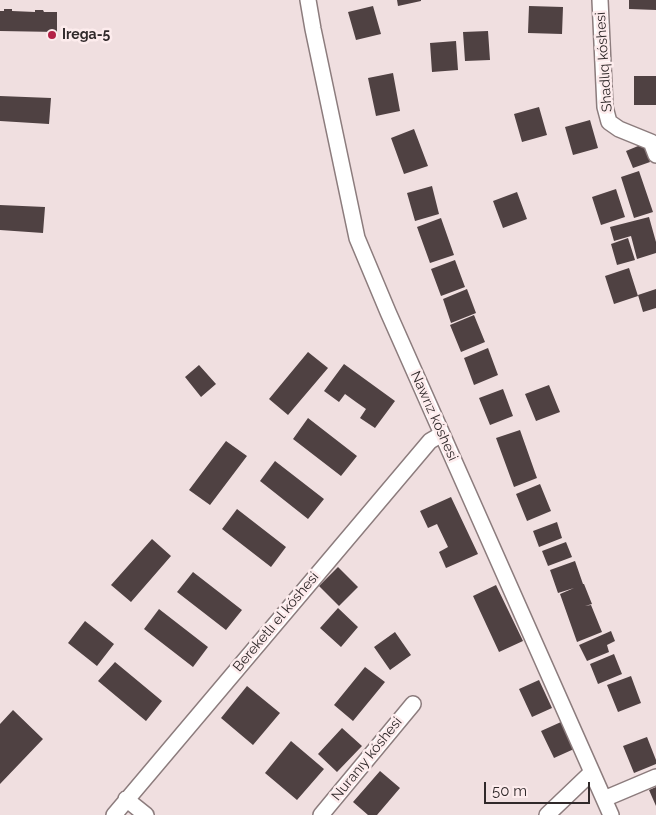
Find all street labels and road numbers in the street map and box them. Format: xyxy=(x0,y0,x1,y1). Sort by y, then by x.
street label: Shadlıq kóshesi xyxy=(592,11,616,113)
street label: Nawrız kóshesi xyxy=(407,369,461,463)
street label: Bereketlı el kóshesi xyxy=(229,569,323,675)
street label: Nuranıy kóshesi xyxy=(328,714,406,804)

